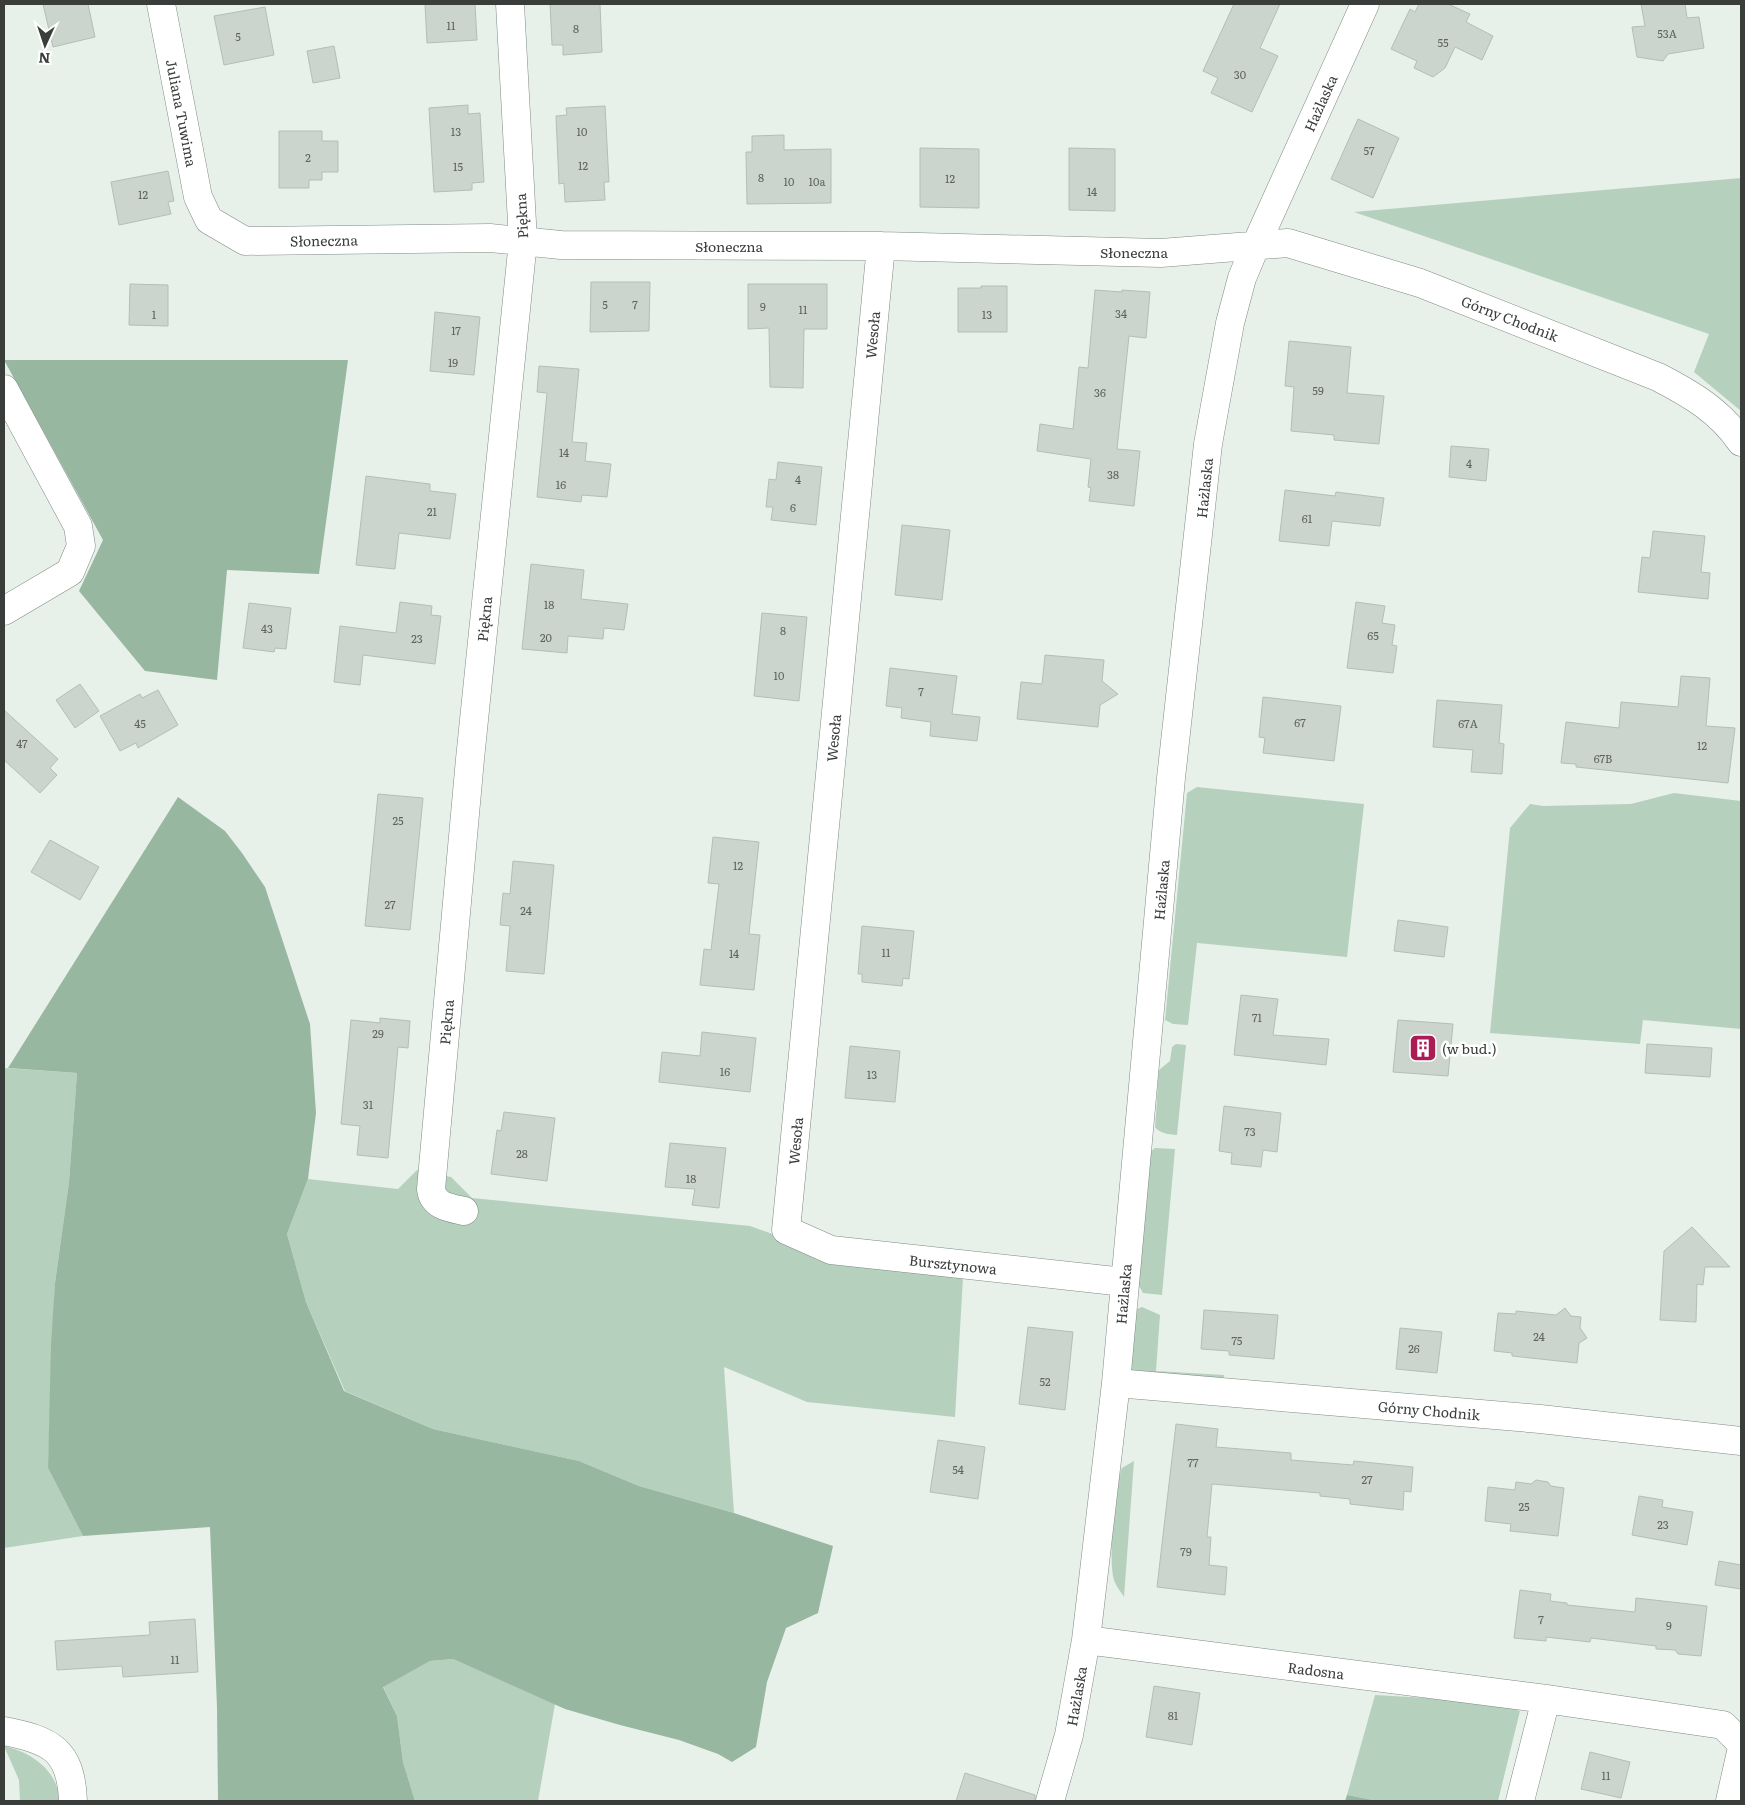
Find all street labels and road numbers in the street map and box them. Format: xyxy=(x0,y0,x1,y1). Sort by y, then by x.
street label: Juliana Tuwima xyxy=(162,58,202,169)
street label: Hażlaska xyxy=(1299,71,1342,135)
street label: Piękna xyxy=(510,192,532,239)
street label: Słoneczna xyxy=(290,229,359,251)
street label: Słoneczna xyxy=(695,236,763,256)
street label: Słoneczna xyxy=(1100,242,1168,262)
street label: Górny Chodnik xyxy=(1459,290,1562,346)
street label: Wesoła xyxy=(860,310,884,360)
street label: Hażlaska xyxy=(1191,456,1217,519)
street label: Piękna xyxy=(472,595,496,643)
street label: Wesoła xyxy=(821,713,845,763)
street label: Hażlaska xyxy=(1148,858,1174,921)
street label: Piękna xyxy=(434,998,458,1045)
street label: Wesoła xyxy=(783,1116,807,1166)
street label: Bursztynowa xyxy=(908,1249,998,1279)
street label: Hażlaska xyxy=(1110,1262,1136,1325)
street label: Górny Chodnik xyxy=(1377,1396,1481,1424)
street label: Radosna xyxy=(1287,1657,1346,1683)
street label: Hażlaska xyxy=(1061,1664,1091,1728)

